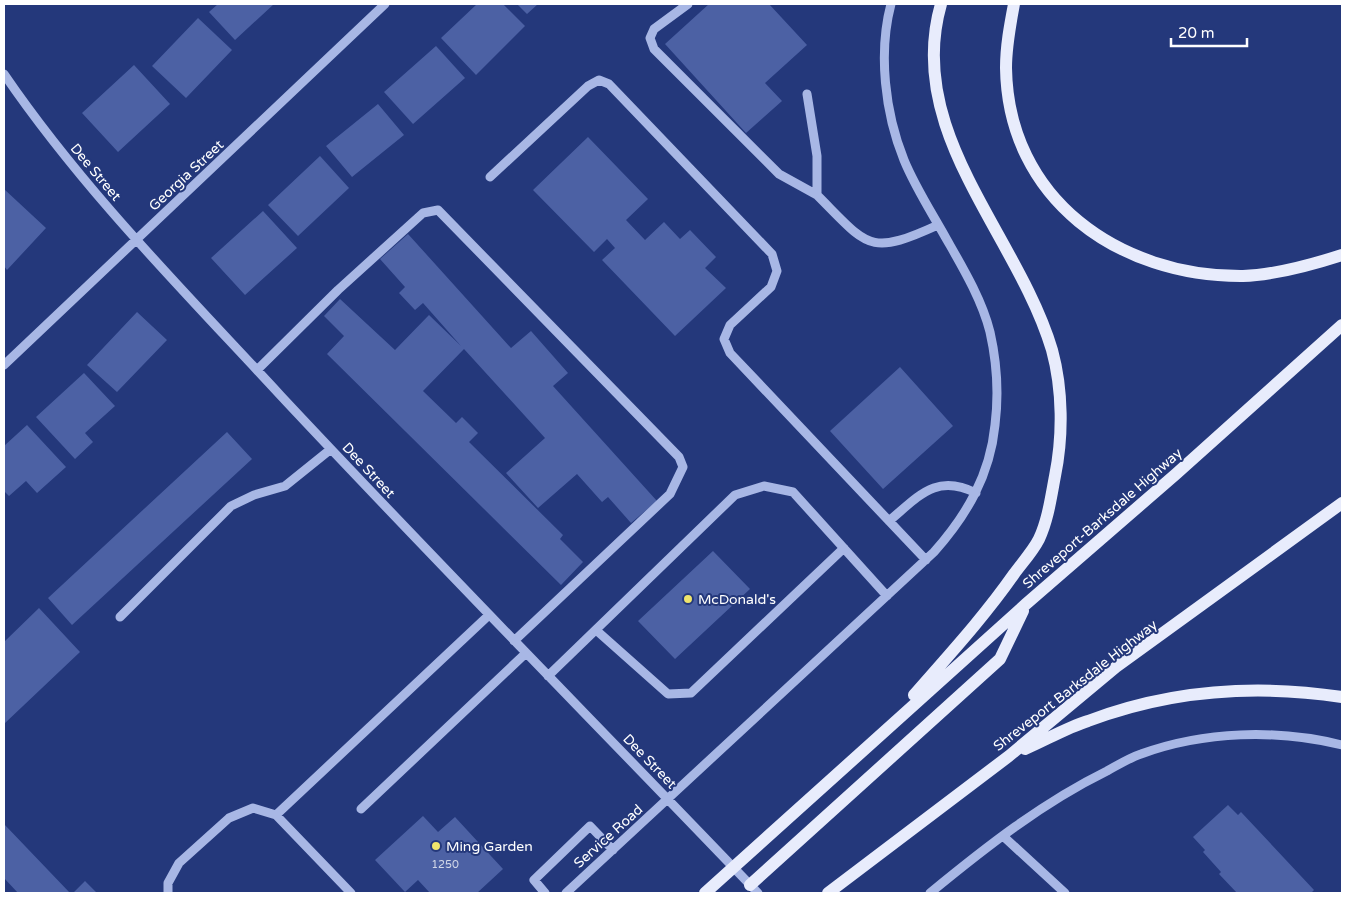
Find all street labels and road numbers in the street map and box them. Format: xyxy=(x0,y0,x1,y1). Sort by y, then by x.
street label: Georgia Street xyxy=(145,136,228,214)
street label: Dee Street xyxy=(67,140,125,205)
street label: Dee Street xyxy=(339,439,399,502)
street label: Shreveport-Barksdale Highway xyxy=(1019,444,1186,592)
street label: Shreveport Barksdale Highway xyxy=(990,616,1161,755)
street label: Dee Street xyxy=(619,730,680,793)
street label: Service Road xyxy=(570,801,646,872)

